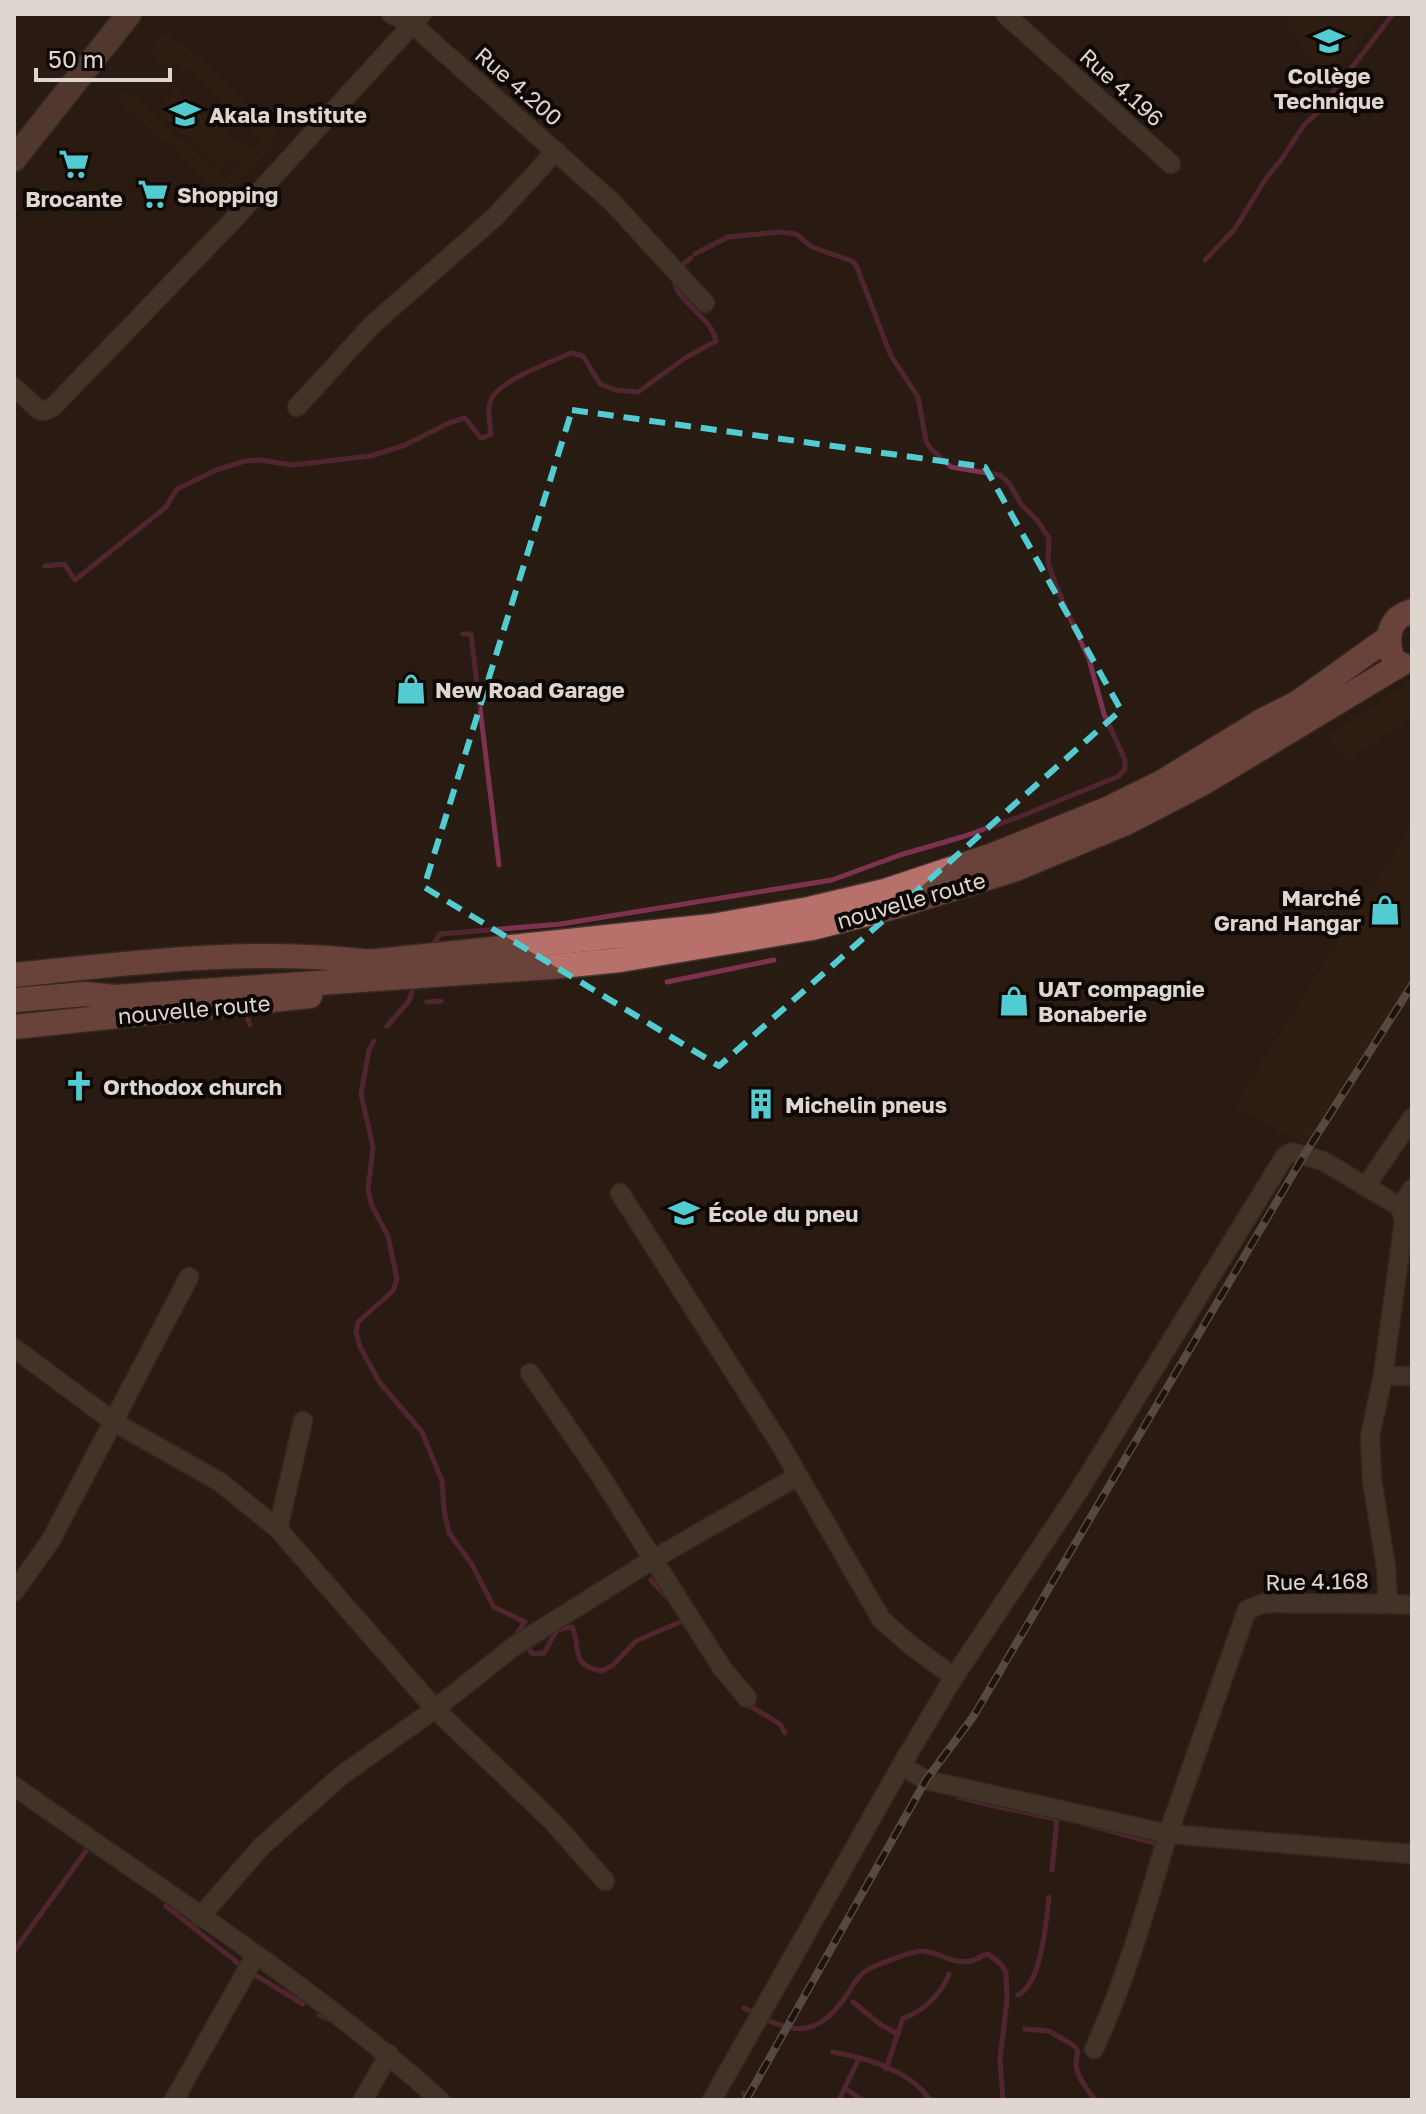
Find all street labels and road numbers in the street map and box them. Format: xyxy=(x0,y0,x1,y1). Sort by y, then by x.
street label: Rue 4.200 xyxy=(470,41,568,131)
street label: Rue 4.196 xyxy=(1075,42,1169,132)
street label: nouvelle route xyxy=(834,866,988,934)
street label: nouvelle route xyxy=(116,989,272,1029)
street label: Rue 4.168 xyxy=(1265,1567,1369,1595)

